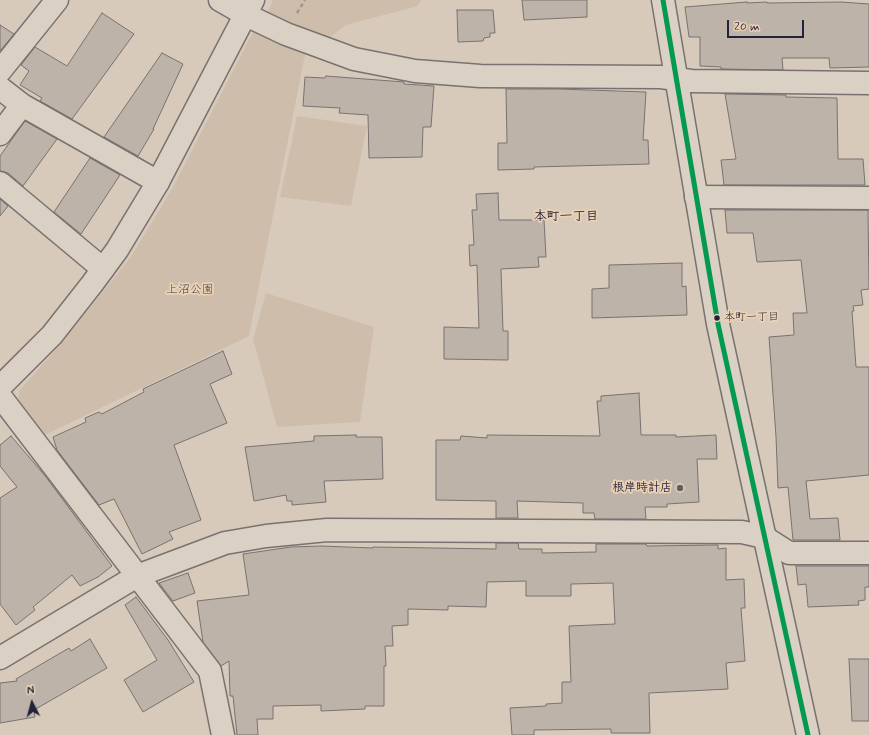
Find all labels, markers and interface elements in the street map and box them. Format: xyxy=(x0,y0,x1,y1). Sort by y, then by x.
scale bar xyxy=(729,12,806,38)
text: 20 m xyxy=(734,19,760,35)
district label: 本町一丁目 xyxy=(534,209,598,225)
park label: 上沼公園 xyxy=(166,283,214,297)
place label: 本町一丁目 xyxy=(724,311,779,325)
marker: 本町一丁目 xyxy=(712,313,722,323)
place label: 根岸時計店 xyxy=(612,481,672,495)
marker: 根岸時計店 xyxy=(675,483,685,493)
north arrow xyxy=(12,683,52,723)
text: N xyxy=(26,684,35,698)

